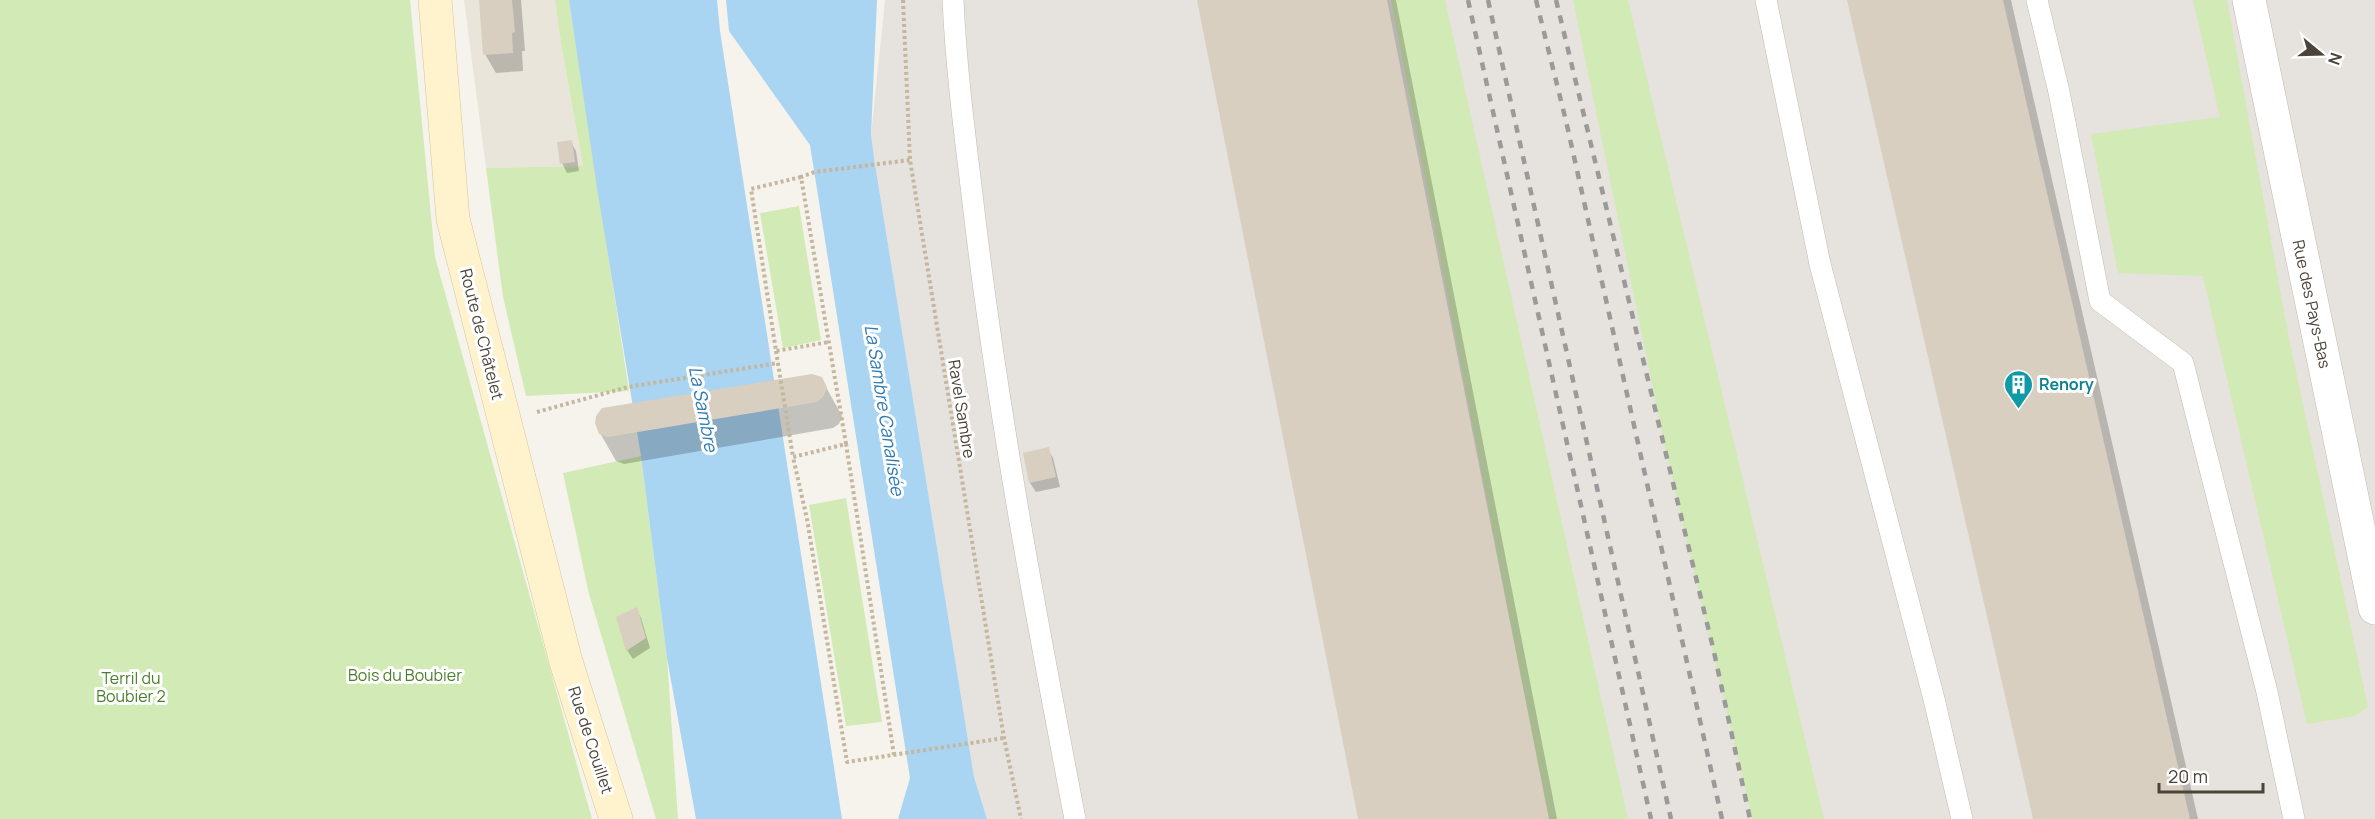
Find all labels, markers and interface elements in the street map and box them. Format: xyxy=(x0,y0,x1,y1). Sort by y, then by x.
north arrow xyxy=(2291,24,2351,84)
text: N xyxy=(2323,50,2347,68)
street label: Rue des Pays-Bas xyxy=(2288,238,2336,370)
street label: Route de Châtelet xyxy=(455,266,509,402)
water label: La Sambre Canalisée xyxy=(860,323,911,498)
street label: Ravel Sambre xyxy=(943,358,981,460)
water label: La Sambre xyxy=(684,364,724,455)
building icon: Renory xyxy=(2002,368,2034,410)
place label: Renory xyxy=(2039,373,2094,395)
park label: Bois du Boubier xyxy=(348,664,462,686)
park label: Terril du Boubier 2 xyxy=(96,667,166,707)
street label: Rue de Couillet xyxy=(563,684,619,796)
scale bar xyxy=(2159,756,2262,794)
text: 20 m xyxy=(2168,764,2208,788)

